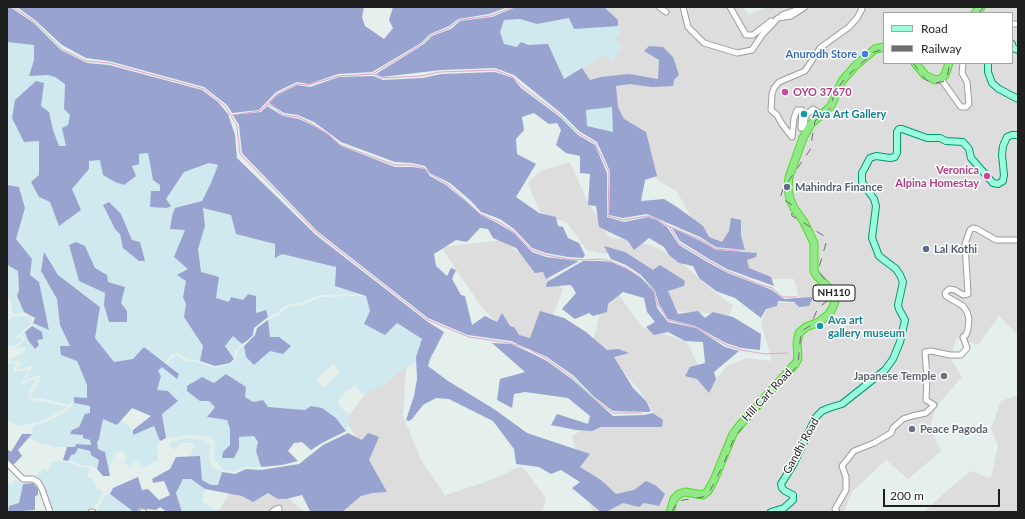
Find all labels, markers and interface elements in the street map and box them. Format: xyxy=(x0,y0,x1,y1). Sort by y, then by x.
legend xyxy=(883,12,1013,64)
text: Road xyxy=(921,21,948,36)
text: Railway xyxy=(921,41,961,56)
place label: Anurodh Store xyxy=(786,47,857,61)
marker: Anurodh Store xyxy=(860,49,870,59)
place label: OYO 37670 xyxy=(793,85,852,99)
marker: OYO 37670 xyxy=(780,87,790,97)
place label: Ava Art Gallery xyxy=(812,107,886,121)
marker: Ava Art Gallery xyxy=(799,109,809,119)
place label: Veronica Alpina Homestay xyxy=(895,163,979,189)
marker: Veronica Alpina Homestay xyxy=(982,171,992,181)
place label: Mahindra Finance xyxy=(795,180,883,194)
marker: Mahindra Finance xyxy=(782,182,792,192)
place label: Lal Kothi xyxy=(934,242,977,256)
marker: Lal Kothi xyxy=(921,244,931,254)
road number: NH110 xyxy=(813,285,855,301)
place label: Ava art gallery museum xyxy=(828,313,905,339)
marker: Ava art gallery museum xyxy=(815,321,825,331)
street label: Hill Cart Road xyxy=(739,366,795,424)
place label: Japanese Temple xyxy=(853,369,936,383)
marker: Japanese Temple xyxy=(939,371,949,381)
street label: Gandhi Road xyxy=(780,416,822,476)
place label: Peace Pagoda xyxy=(920,422,988,436)
marker: Peace Pagoda xyxy=(907,424,917,434)
scale bar xyxy=(885,481,1002,507)
text: 200 m xyxy=(890,488,924,503)

